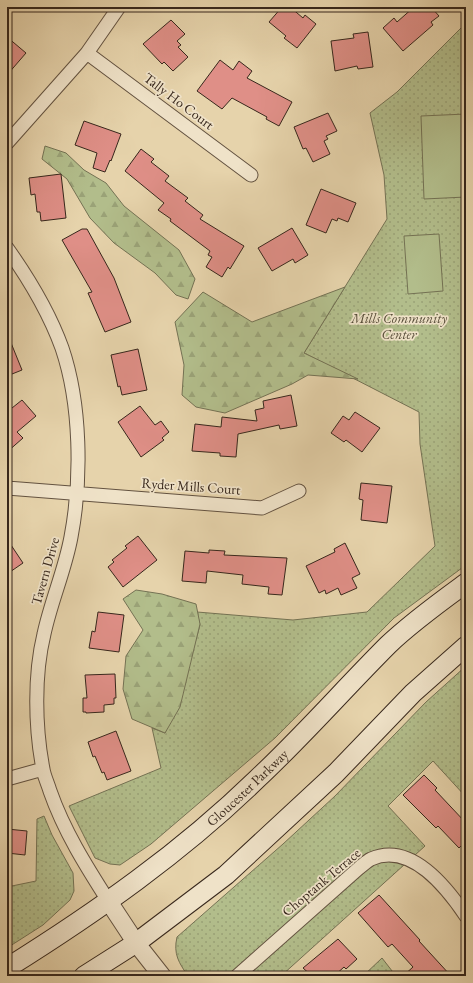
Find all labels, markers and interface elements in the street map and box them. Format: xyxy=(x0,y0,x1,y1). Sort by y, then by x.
street label: Tally Ho Court xyxy=(140,69,218,134)
park label: Mills Community Center xyxy=(350,309,447,343)
street label: Ryder Mills Court xyxy=(141,474,242,498)
street label: Tavern Drive xyxy=(27,535,63,607)
street label: Gloucester Parkway xyxy=(203,744,293,830)
street label: Choptank Terrace xyxy=(278,843,364,920)

